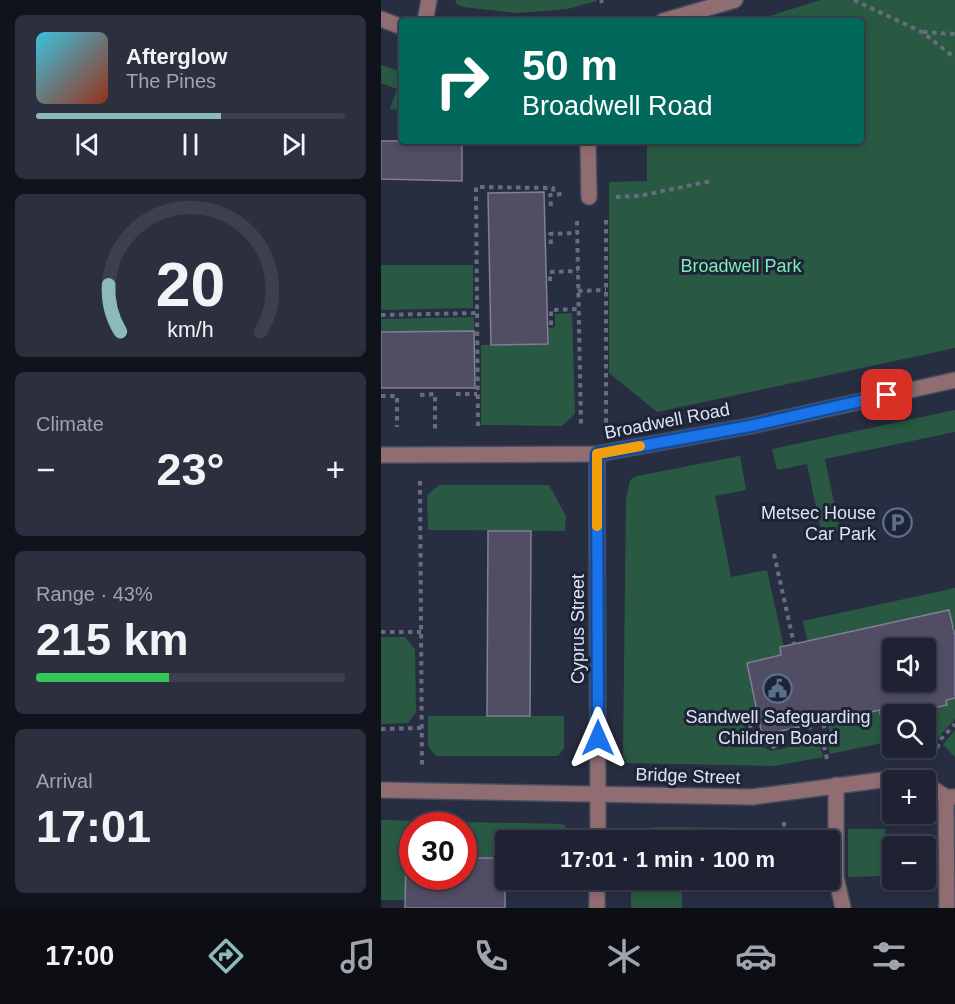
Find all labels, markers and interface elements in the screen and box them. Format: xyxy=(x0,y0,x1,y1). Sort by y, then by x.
icon: right xyxy=(423,42,501,120)
text: 50 m xyxy=(522,42,618,89)
text: Afterglow xyxy=(126,44,227,69)
text: The Pines xyxy=(126,70,216,92)
text: Broadwell Road xyxy=(522,91,713,121)
icon: previous xyxy=(71,128,104,161)
icon: pause xyxy=(174,128,207,161)
icon: next xyxy=(277,128,310,161)
text: 20 xyxy=(156,251,225,320)
park label: Broadwell Park xyxy=(680,256,803,276)
text: km/h xyxy=(167,319,214,343)
pin xyxy=(861,369,912,420)
icon: arrive xyxy=(870,378,903,411)
street label: Broadwell Road xyxy=(603,399,731,443)
text: Climate xyxy=(36,413,104,435)
text: 23° xyxy=(156,444,225,495)
text: − xyxy=(36,451,55,488)
text: + xyxy=(326,451,345,488)
place label: Metsec House Car Park xyxy=(761,503,877,544)
parking icon: Metsec House Car Park xyxy=(881,507,913,539)
street label: Cyprus Street xyxy=(568,574,588,684)
text: Range · 43% xyxy=(36,583,153,605)
text: 215 km xyxy=(36,614,189,665)
map controls xyxy=(882,638,936,890)
button: sound xyxy=(882,638,936,692)
public building icon: Sandwell Safeguarding Children Board xyxy=(762,672,794,704)
button: search xyxy=(882,704,936,758)
position arrow xyxy=(566,706,630,770)
place label: Sandwell Safeguarding Children Board xyxy=(685,707,871,748)
street label: Bridge Street xyxy=(635,764,741,788)
text: Arrival xyxy=(36,770,93,792)
button: + xyxy=(882,770,936,824)
text: 17:01 xyxy=(36,801,151,852)
speed limit sign: 30 xyxy=(399,812,477,890)
button: − xyxy=(882,836,936,890)
text: 17:01 · 1 min · 100 m xyxy=(560,847,775,872)
icon: directions xyxy=(205,935,247,977)
icon: music xyxy=(337,935,379,977)
icon: phone xyxy=(470,935,512,977)
icon: climate xyxy=(603,935,645,977)
icon: car xyxy=(735,935,777,977)
icon: filters xyxy=(868,935,910,977)
text: 17:00 xyxy=(45,941,114,971)

